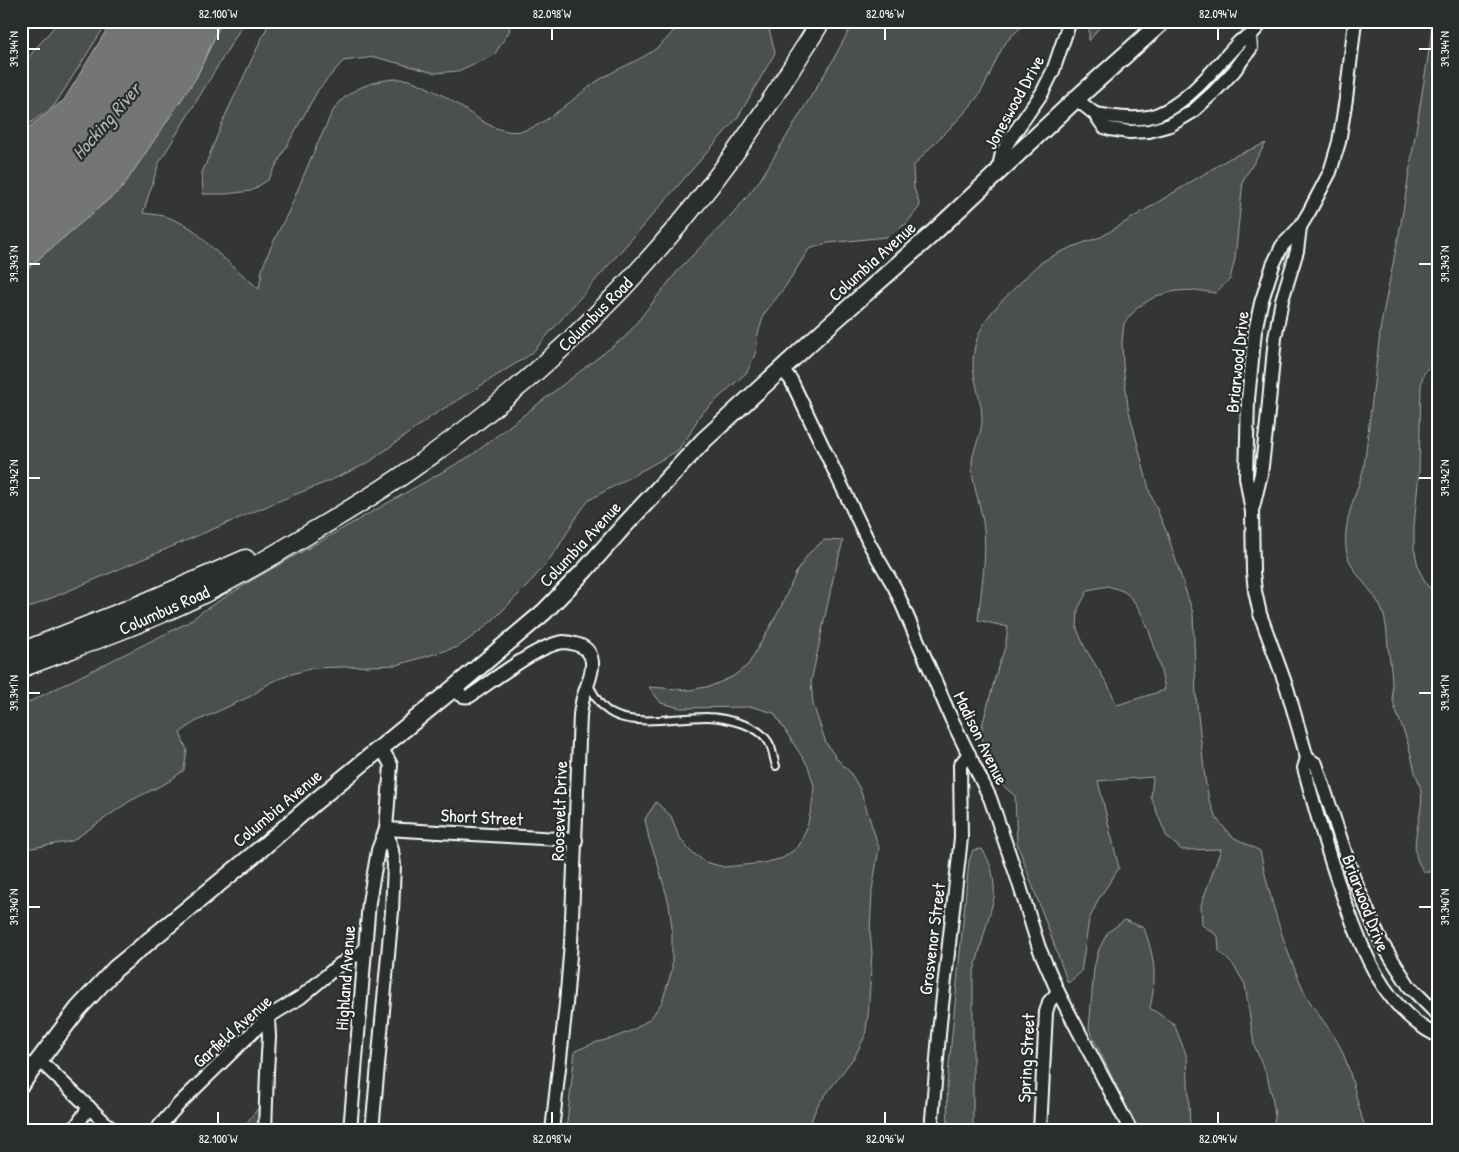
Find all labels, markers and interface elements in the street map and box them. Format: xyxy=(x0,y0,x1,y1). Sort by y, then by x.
text: 82.100°W xyxy=(199,5,238,22)
text: 82.098°W xyxy=(533,5,572,22)
text: 82.096°W xyxy=(866,5,905,22)
text: 82.094°W xyxy=(1199,5,1238,22)
text: 39.344°N xyxy=(5,31,22,67)
text: 39.344°N xyxy=(1436,31,1453,67)
street label: Joneswood Drive xyxy=(978,50,1050,154)
water label: Hocking River xyxy=(66,75,148,165)
street label: Columbia Avenue xyxy=(823,215,921,307)
text: 39.343°N xyxy=(5,246,22,282)
text: 39.343°N xyxy=(1436,246,1453,282)
street label: Columbus Road xyxy=(552,271,638,357)
street label: Briarwood Drive xyxy=(1219,310,1255,414)
text: 39.342°N xyxy=(5,459,22,497)
text: 39.342°N xyxy=(1436,459,1453,497)
street label: Columbia Avenue xyxy=(533,495,627,593)
street label: Columbus Road xyxy=(115,579,213,641)
text: 39.341°N xyxy=(5,675,22,711)
text: 39.341°N xyxy=(1436,675,1453,711)
street label: Madison Avenue xyxy=(948,687,1014,789)
street label: Roosevelt Drive xyxy=(545,761,573,861)
street label: Columbia Avenue xyxy=(227,763,327,853)
street label: Short Street xyxy=(440,802,525,832)
street label: Briarwood Drive xyxy=(1336,851,1396,955)
street label: Grosvenor Street xyxy=(913,881,951,996)
text: 39.340°N xyxy=(5,889,22,925)
text: 39.340°N xyxy=(1436,889,1453,925)
street label: Highland Avenue xyxy=(329,925,361,1031)
street label: Garfield Avenue xyxy=(187,989,277,1073)
street label: Spring Street xyxy=(1011,1012,1041,1103)
text: 82.100°W xyxy=(199,1130,238,1147)
text: 82.098°W xyxy=(533,1130,572,1147)
text: 82.096°W xyxy=(866,1130,905,1147)
text: 82.094°W xyxy=(1199,1130,1238,1147)

